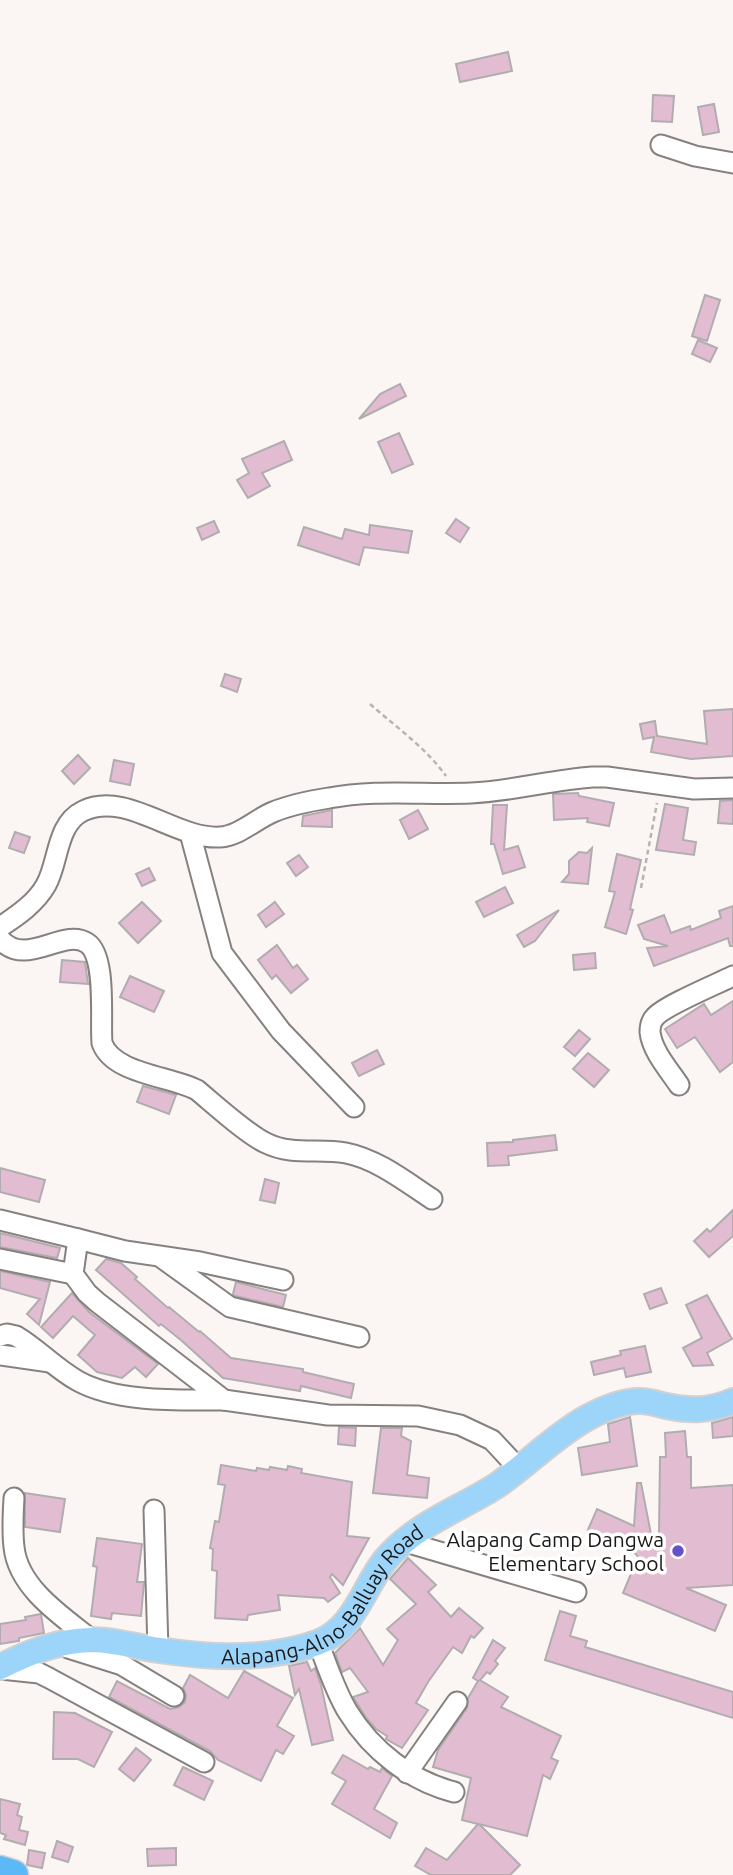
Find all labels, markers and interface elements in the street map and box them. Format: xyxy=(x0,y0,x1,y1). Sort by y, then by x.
street label: Alapang-Alno-Balluay Road xyxy=(221,1519,427,1668)
place label: Alapang Camp Dangwa Elementary School xyxy=(446,1527,664,1575)
marker: Alapang Camp Dangwa Elementary School xyxy=(670,1543,686,1559)

